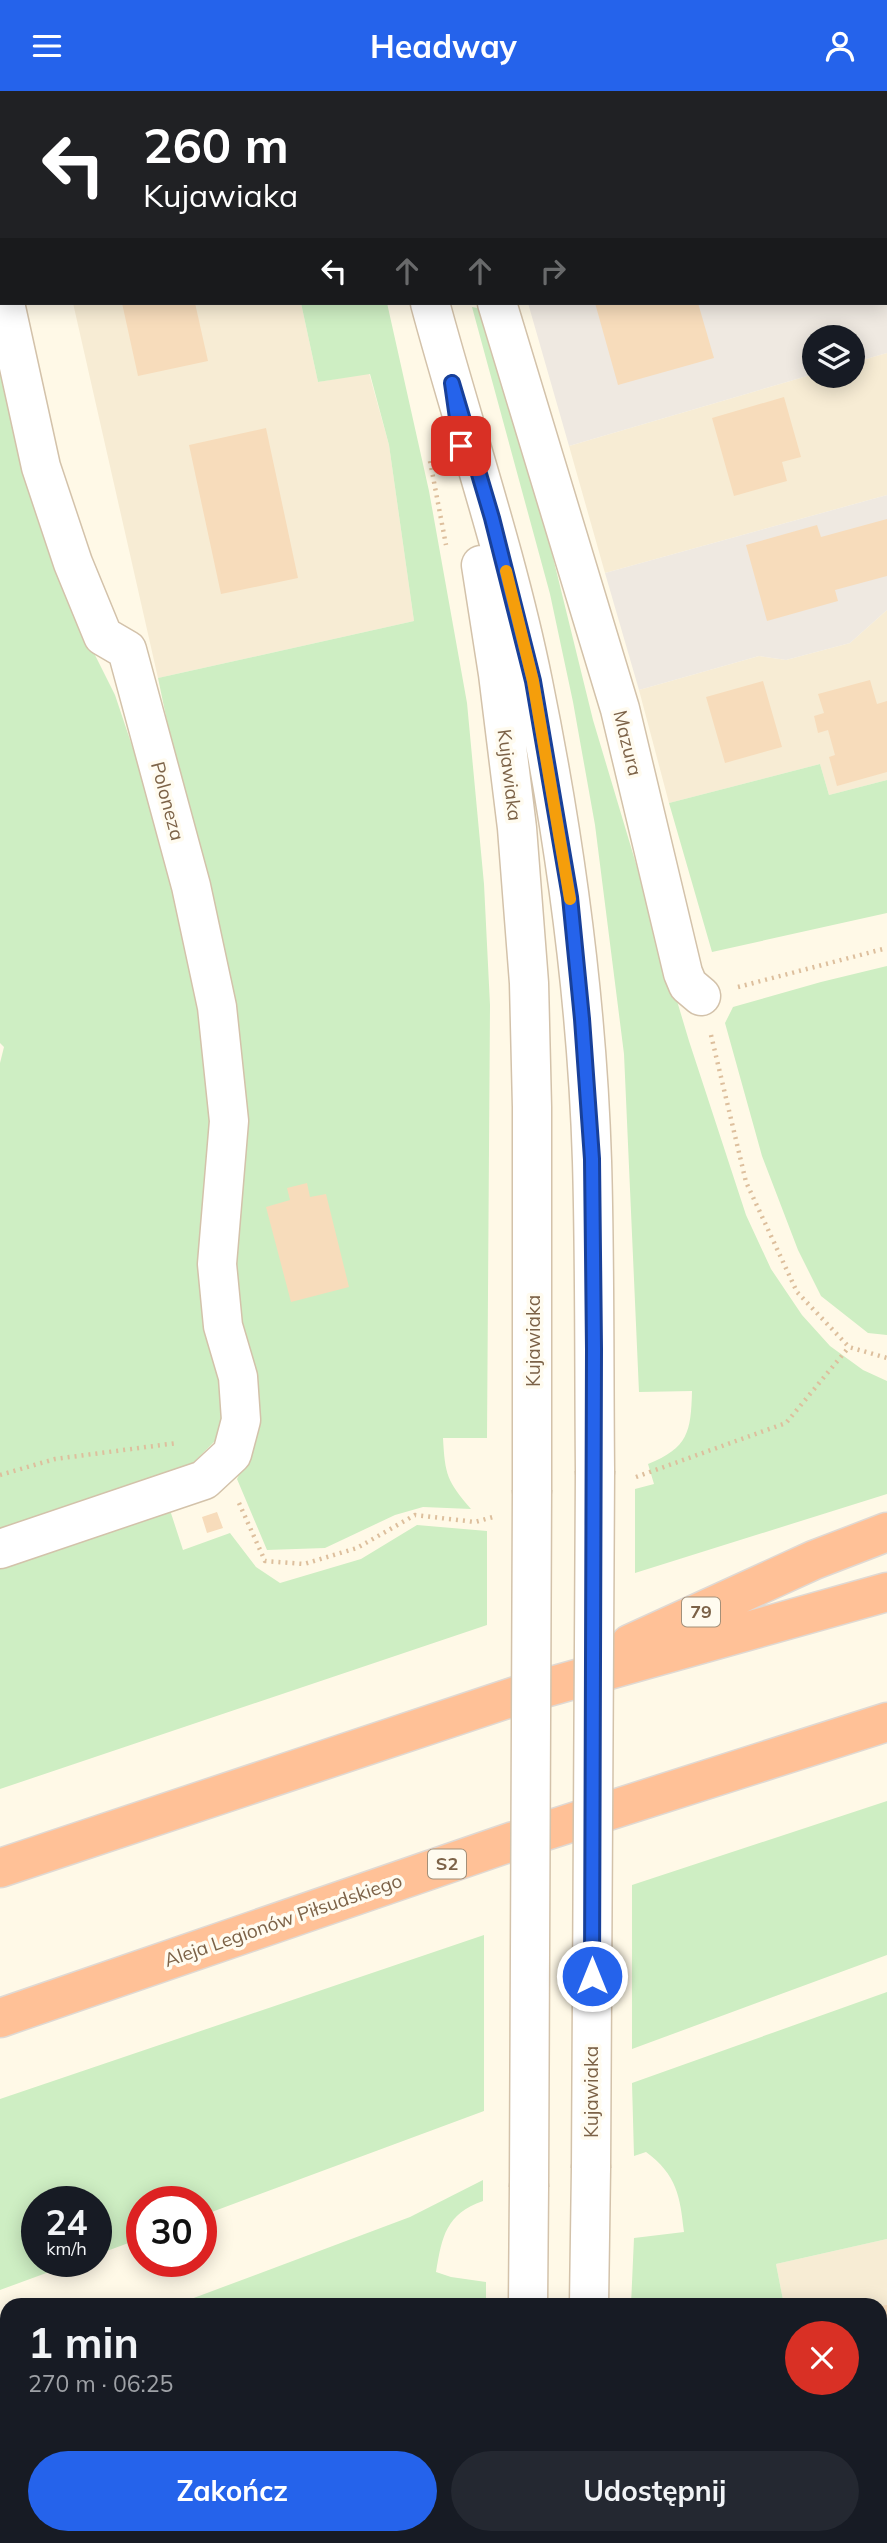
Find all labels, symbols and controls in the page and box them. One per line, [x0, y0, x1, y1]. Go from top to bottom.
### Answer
text: Headway [370, 26, 517, 66]
icon: menu [28, 27, 66, 65]
icon: person [821, 27, 859, 65]
text: 260 m [143, 114, 289, 175]
icon: left [28, 119, 119, 210]
text: Kujawiaka [143, 175, 298, 215]
icon: left [315, 252, 353, 290]
icon: ahead [388, 252, 426, 290]
icon: ahead [461, 252, 499, 290]
icon: right [534, 252, 572, 290]
map controls [802, 325, 865, 388]
button: layers [802, 325, 865, 388]
pin [431, 416, 491, 476]
icon: arrive [442, 427, 480, 465]
street label: Mazura [608, 708, 648, 778]
street label: Kujawiaka [492, 728, 528, 822]
street label: Poloneza [146, 759, 190, 843]
street label: Kujawiaka [521, 1295, 545, 1387]
road number: 79 [682, 1597, 720, 1627]
road number: S2 [428, 1849, 466, 1879]
street label: Aleja Legionów Piłsudskiego [161, 1868, 405, 1972]
position arrow [555, 1939, 629, 2013]
street label: Kujawiaka [579, 2046, 603, 2138]
speed limit sign: 30 [126, 2186, 217, 2277]
text: 24 [45, 2200, 88, 2244]
text: km/h [46, 2237, 87, 2260]
text: 1 min [28, 2316, 139, 2369]
button: close [785, 2321, 859, 2395]
text: 270 m · 06:25 [28, 2369, 173, 2398]
button: Zakończ [28, 2451, 437, 2531]
button: Udostępnij [451, 2451, 859, 2531]

